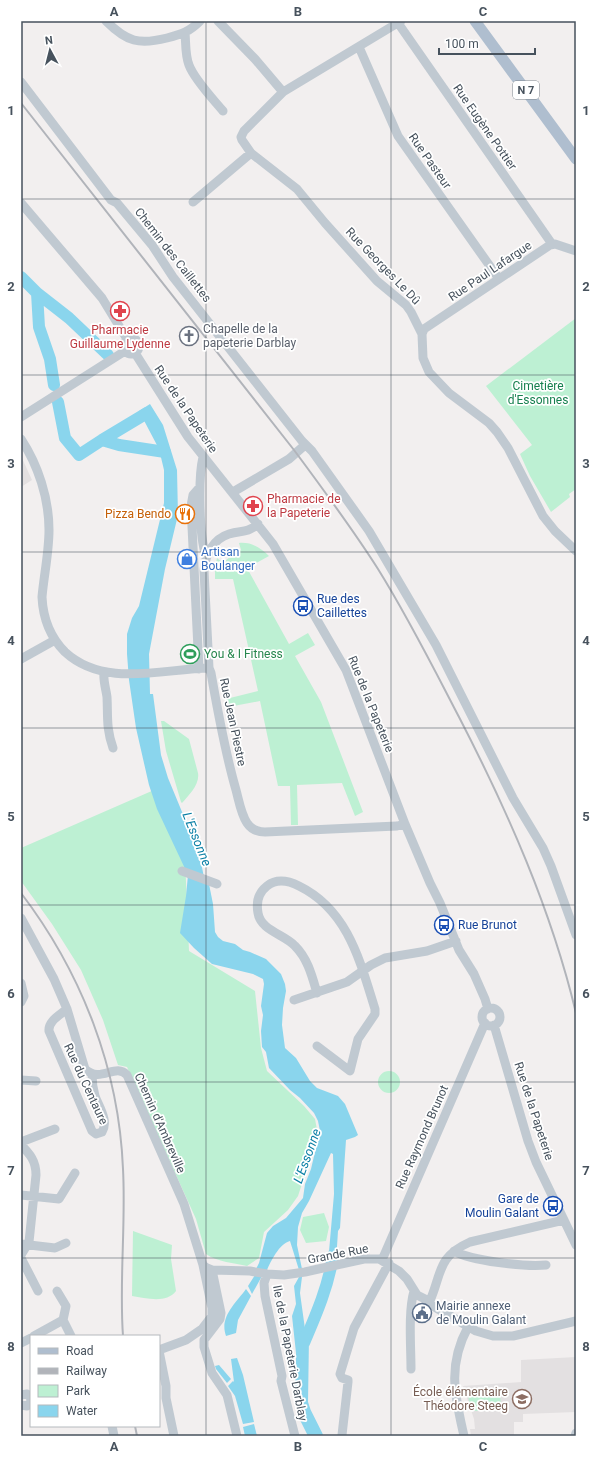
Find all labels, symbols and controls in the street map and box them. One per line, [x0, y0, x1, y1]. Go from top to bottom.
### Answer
text: A [110, 4, 119, 19]
text: B [294, 4, 302, 19]
text: C [479, 4, 488, 19]
north arrow [30, 30, 70, 70]
scale bar [439, 30, 535, 56]
text: N [44, 34, 54, 47]
text: 100 m [445, 37, 479, 51]
street label: Rue Eugène Pottier [450, 81, 520, 173]
road number: N 7 [513, 81, 539, 99]
text: 1 [7, 103, 15, 118]
text: 1 [582, 103, 590, 118]
street label: Rue Pasteur [406, 131, 454, 191]
street label: Chemin des Caillettes [132, 205, 214, 305]
street label: Rue Georges Le Dû [343, 225, 423, 307]
street label: Rue Paul Lafargue [446, 238, 534, 304]
text: 2 [7, 279, 15, 294]
text: 2 [582, 279, 590, 294]
pharmacy icon: Pharmacie Guillaume Lydenne [109, 300, 131, 322]
place label: Chapelle de la papeterie Darblay [203, 322, 297, 350]
place label: Pharmacie Guillaume Lydenne [70, 323, 170, 351]
church icon: Chapelle de la papeterie Darblay [178, 325, 200, 347]
street label: Rue de la Papeterie [151, 363, 221, 455]
park label: Cimetière d'Essonnes [508, 379, 568, 407]
text: 3 [7, 456, 15, 471]
text: 3 [582, 456, 590, 471]
place label: Pharmacie de la Papeterie [267, 492, 341, 520]
pharmacy icon: Pharmacie de la Papeterie [242, 495, 264, 517]
restaurant icon: Pizza Bendo [174, 503, 196, 525]
place label: Pizza Bendo [105, 507, 171, 521]
place label: Artisan Boulanger [201, 545, 255, 573]
shop icon: Artisan Boulanger [176, 548, 198, 570]
place label: Rue des Caillettes [317, 592, 367, 620]
bus stop icon: Rue des Caillettes [292, 595, 314, 617]
text: 4 [7, 633, 15, 648]
text: 4 [582, 633, 590, 648]
sports icon: You & I Fitness [179, 643, 201, 665]
place label: You & I Fitness [204, 647, 283, 661]
street label: Rue de la Papeterie [345, 654, 397, 754]
street label: Rue Jean Piestre [217, 677, 249, 767]
text: 5 [7, 809, 15, 824]
text: 5 [582, 809, 590, 824]
water label: L'Essonne [179, 810, 215, 869]
bus stop icon: Rue Brunot [433, 914, 455, 936]
place label: Rue Brunot [458, 918, 517, 932]
text: 6 [7, 986, 15, 1001]
text: 6 [582, 986, 590, 1001]
street label: Rue du Centaure [61, 1041, 111, 1127]
street label: Rue de la Papeterie [511, 1060, 557, 1162]
street label: Chemin d'Ambreville [132, 1071, 188, 1175]
street label: Rue Raymond Brunot [393, 1083, 451, 1191]
water label: L'Essonne [290, 1126, 324, 1185]
text: 7 [7, 1163, 15, 1178]
text: 7 [582, 1163, 590, 1178]
place label: Gare de Moulin Galant [465, 1192, 539, 1220]
bus stop icon: Gare de Moulin Galant [542, 1195, 564, 1217]
street label: Grande Rue [306, 1241, 370, 1267]
street label: Ile de la Papeterie Darblay [270, 1284, 310, 1422]
place label: Mairie annexe de Moulin Galant [436, 1299, 526, 1327]
public building icon: Mairie annexe de Moulin Galant [411, 1302, 433, 1324]
legend [30, 1335, 160, 1427]
text: 8 [7, 1339, 15, 1354]
text: 8 [582, 1339, 590, 1354]
text: Road [66, 1344, 94, 1358]
text: Railway [66, 1364, 107, 1378]
text: Park [66, 1384, 91, 1398]
place label: École élémentaire Théodore Steeg [413, 1384, 508, 1413]
school or university icon: École élémentaire Théodore Steeg [511, 1388, 533, 1410]
text: Water [66, 1404, 97, 1418]
text: A [110, 1439, 119, 1454]
text: B [294, 1439, 302, 1454]
text: C [479, 1439, 488, 1454]

